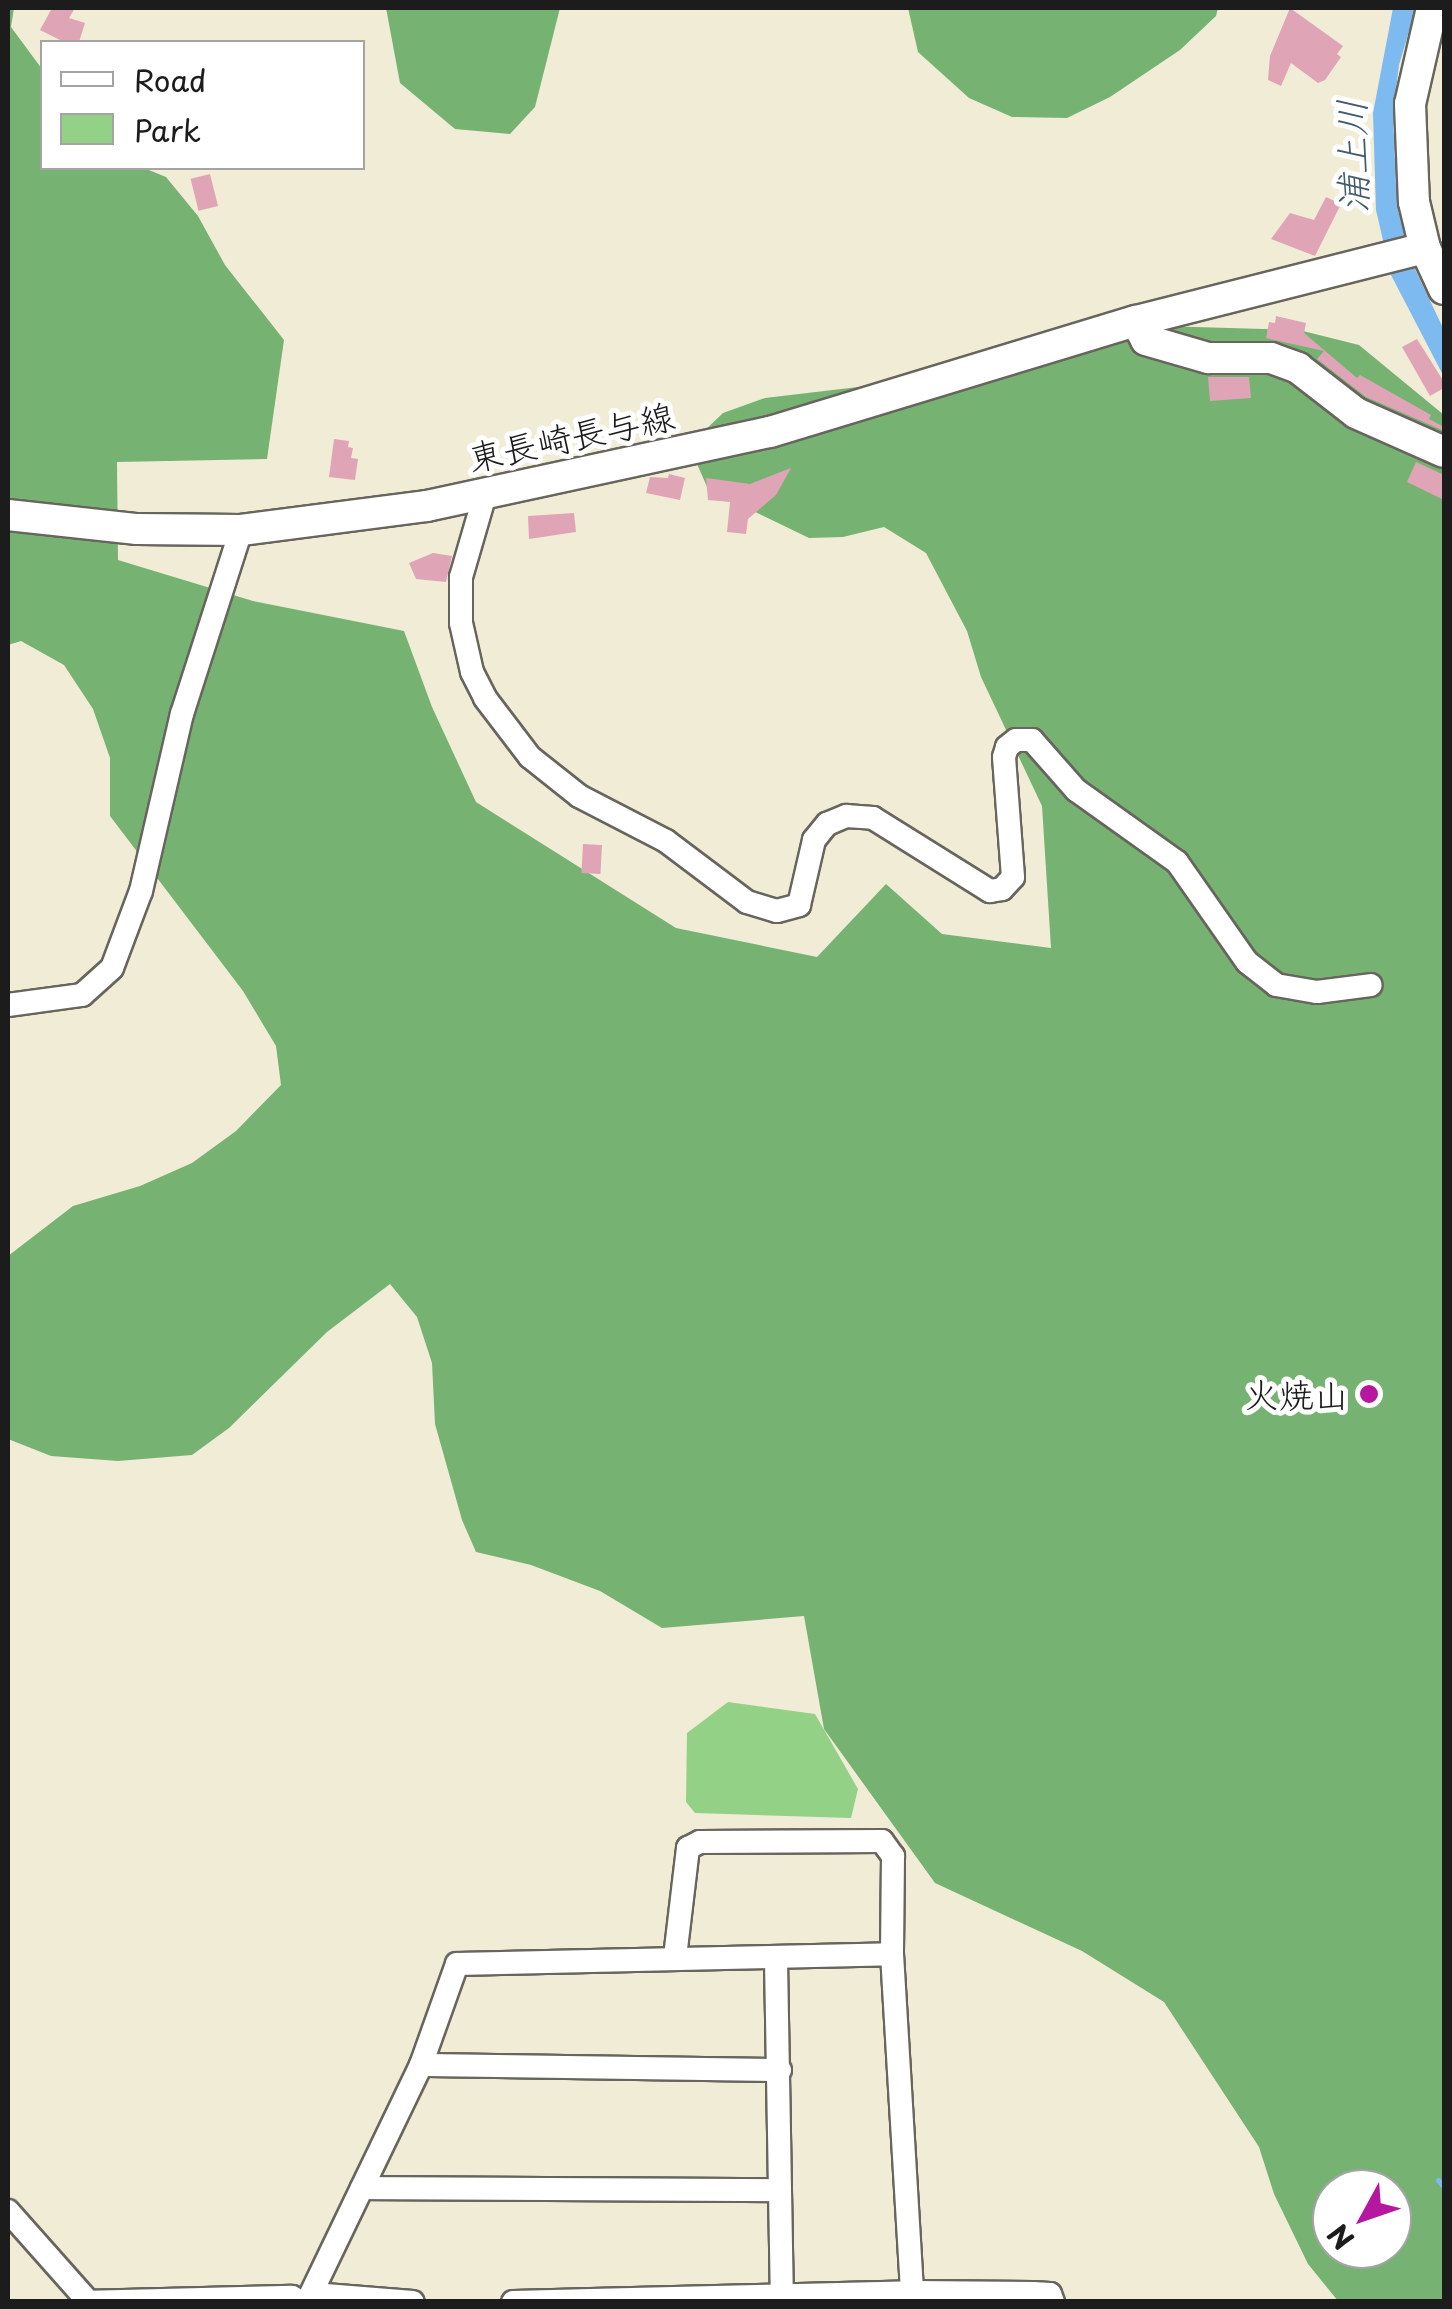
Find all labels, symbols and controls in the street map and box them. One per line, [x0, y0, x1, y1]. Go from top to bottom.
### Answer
legend [40, 40, 365, 170]
text: Road [134, 57, 207, 102]
water label: 浦上川 [1327, 99, 1375, 213]
text: Park [134, 107, 201, 152]
street label: 東長崎長与線 [464, 394, 678, 478]
place label: 火焼山 [1244, 1373, 1349, 1415]
marker: 火焼山 [1358, 1383, 1380, 1405]
north arrow [1312, 2169, 1412, 2269]
text: N [1317, 2215, 1364, 2260]

